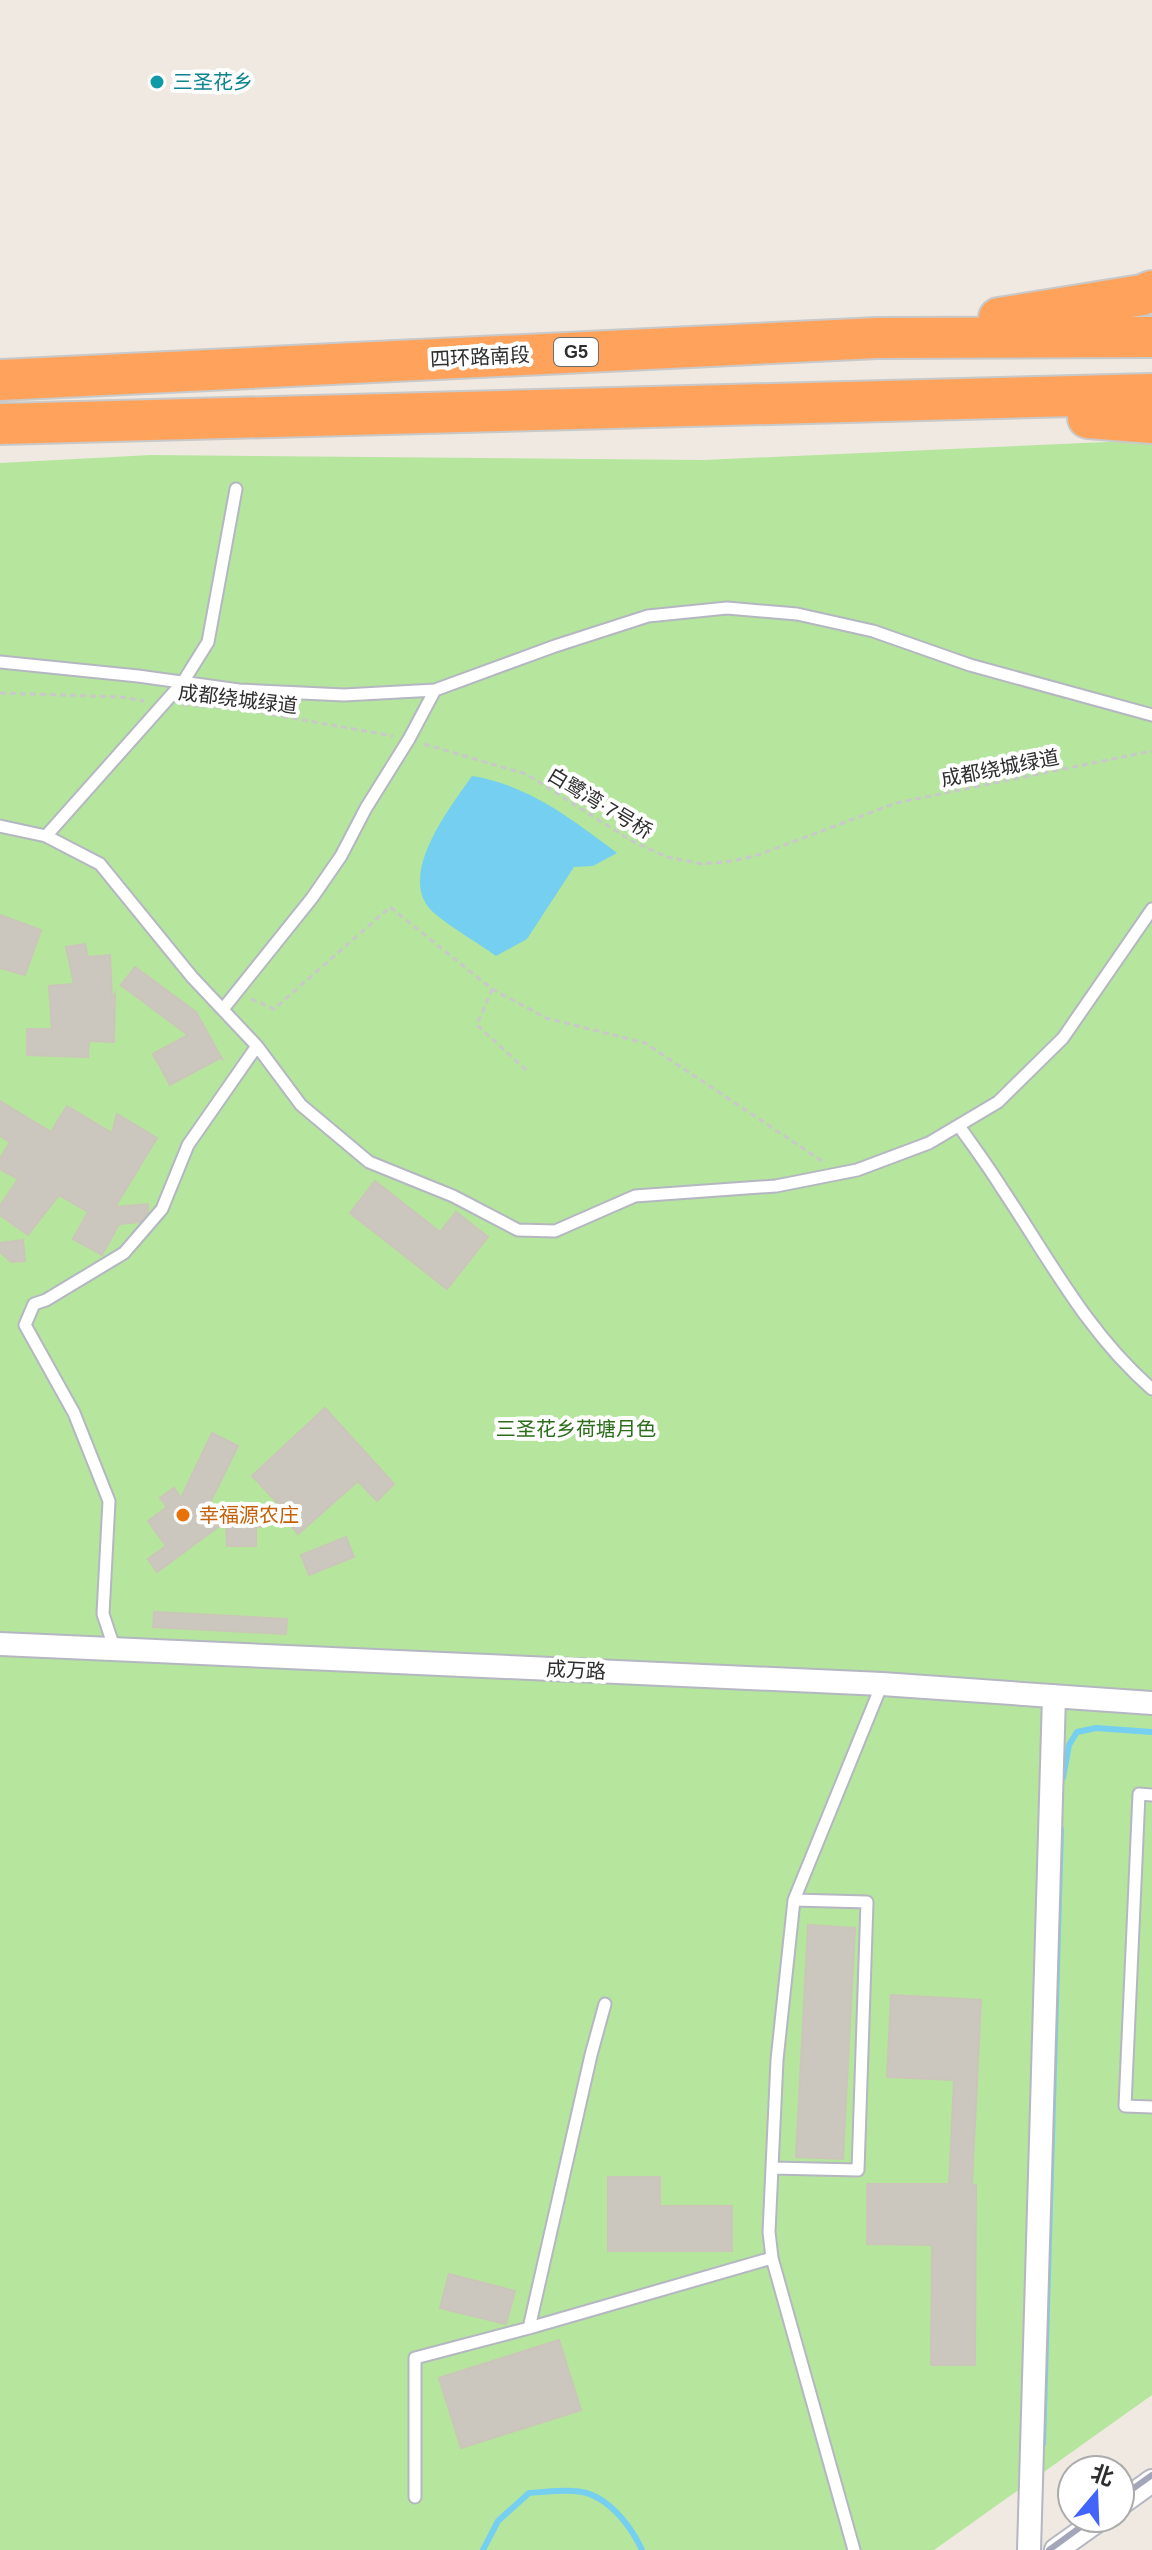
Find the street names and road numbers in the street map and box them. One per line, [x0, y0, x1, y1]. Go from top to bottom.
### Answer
road number: G5 [554, 338, 598, 366]
street label: 四环路南段 [429, 343, 531, 371]
street label: 成都绕城绿道 [177, 681, 299, 717]
street label: 成都绕城绿道 [939, 746, 1061, 790]
street label: 白鹭湾·7号桥 [544, 763, 656, 843]
street label: 成万路 [545, 1657, 607, 1683]

